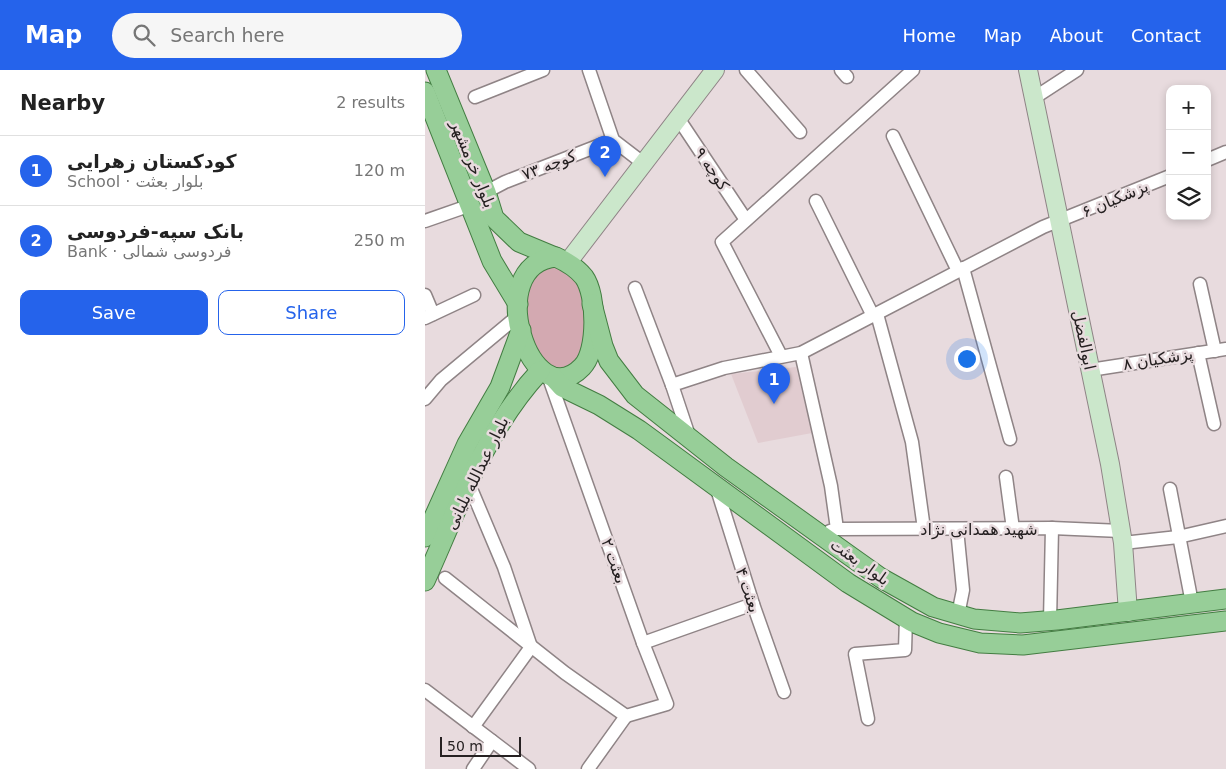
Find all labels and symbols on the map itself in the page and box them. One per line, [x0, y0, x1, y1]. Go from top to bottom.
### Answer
street label: بلوار خرمشهر [445, 116, 499, 211]
pin: 2 [589, 136, 621, 177]
street label: کوچه ۹ [690, 144, 734, 195]
street label: کوچه ۷۳ [519, 146, 580, 185]
street label: پزشکیان ۶ [1079, 176, 1152, 222]
street label: ابوالفضل [1067, 308, 1100, 372]
street label: پزشکیان ۸ [1122, 344, 1195, 375]
your location [954, 346, 980, 372]
pin: 1 [758, 363, 790, 404]
street label: بلوار عبدالله بلیانی [441, 413, 514, 533]
street label: شهید همدانی نژاد [920, 520, 1038, 540]
street label: بلوار بعثت [826, 535, 893, 590]
street label: بعثت ۲ [597, 536, 631, 586]
street label: بعثت ۴ [732, 565, 764, 615]
scale bar [440, 734, 521, 757]

